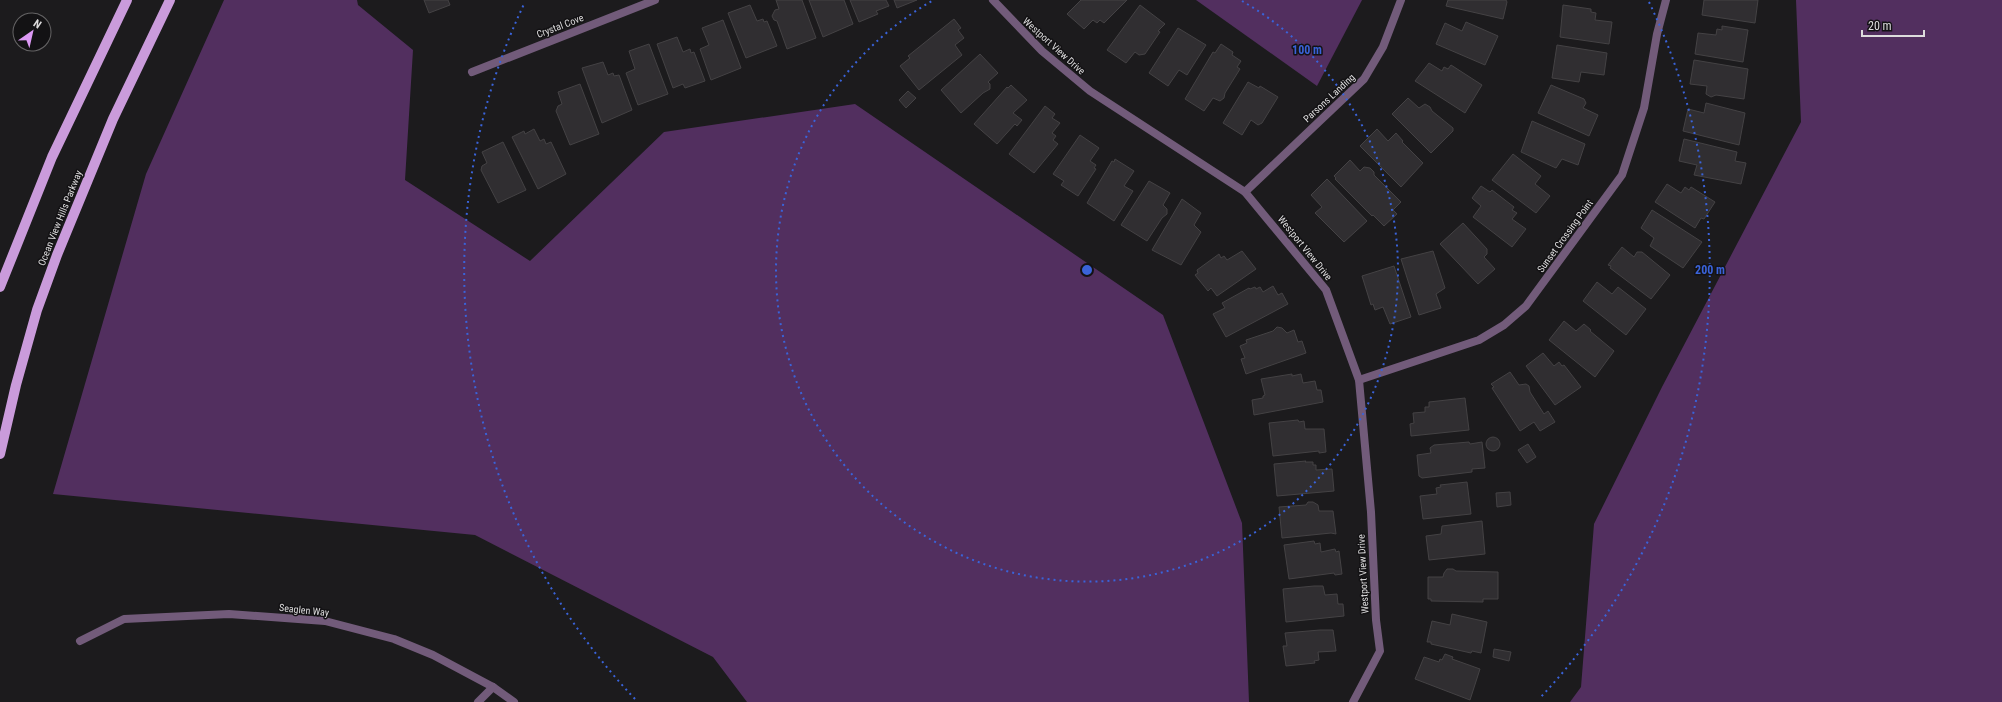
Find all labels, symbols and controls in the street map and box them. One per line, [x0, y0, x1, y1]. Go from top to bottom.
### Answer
north arrow [12, 12, 52, 52]
street label: Crystal Cove [535, 12, 585, 40]
scale bar [1862, 12, 1924, 38]
street label: Westport View Drive [1021, 15, 1087, 77]
text: N [31, 17, 44, 32]
text: 20 m [1868, 19, 1892, 33]
text: 100 m [1292, 43, 1322, 57]
street label: Parsons Landing [1301, 71, 1357, 125]
street label: Ocean View Hills Parkway [36, 169, 84, 267]
street label: Sunset Crossing Point [1535, 198, 1595, 274]
street label: Westport View Drive [1276, 214, 1334, 283]
centre of rings [1080, 263, 1094, 277]
text: 200 m [1695, 263, 1725, 277]
street label: Westport View Drive [1355, 534, 1371, 614]
street label: Seaglen Way [279, 602, 329, 618]

